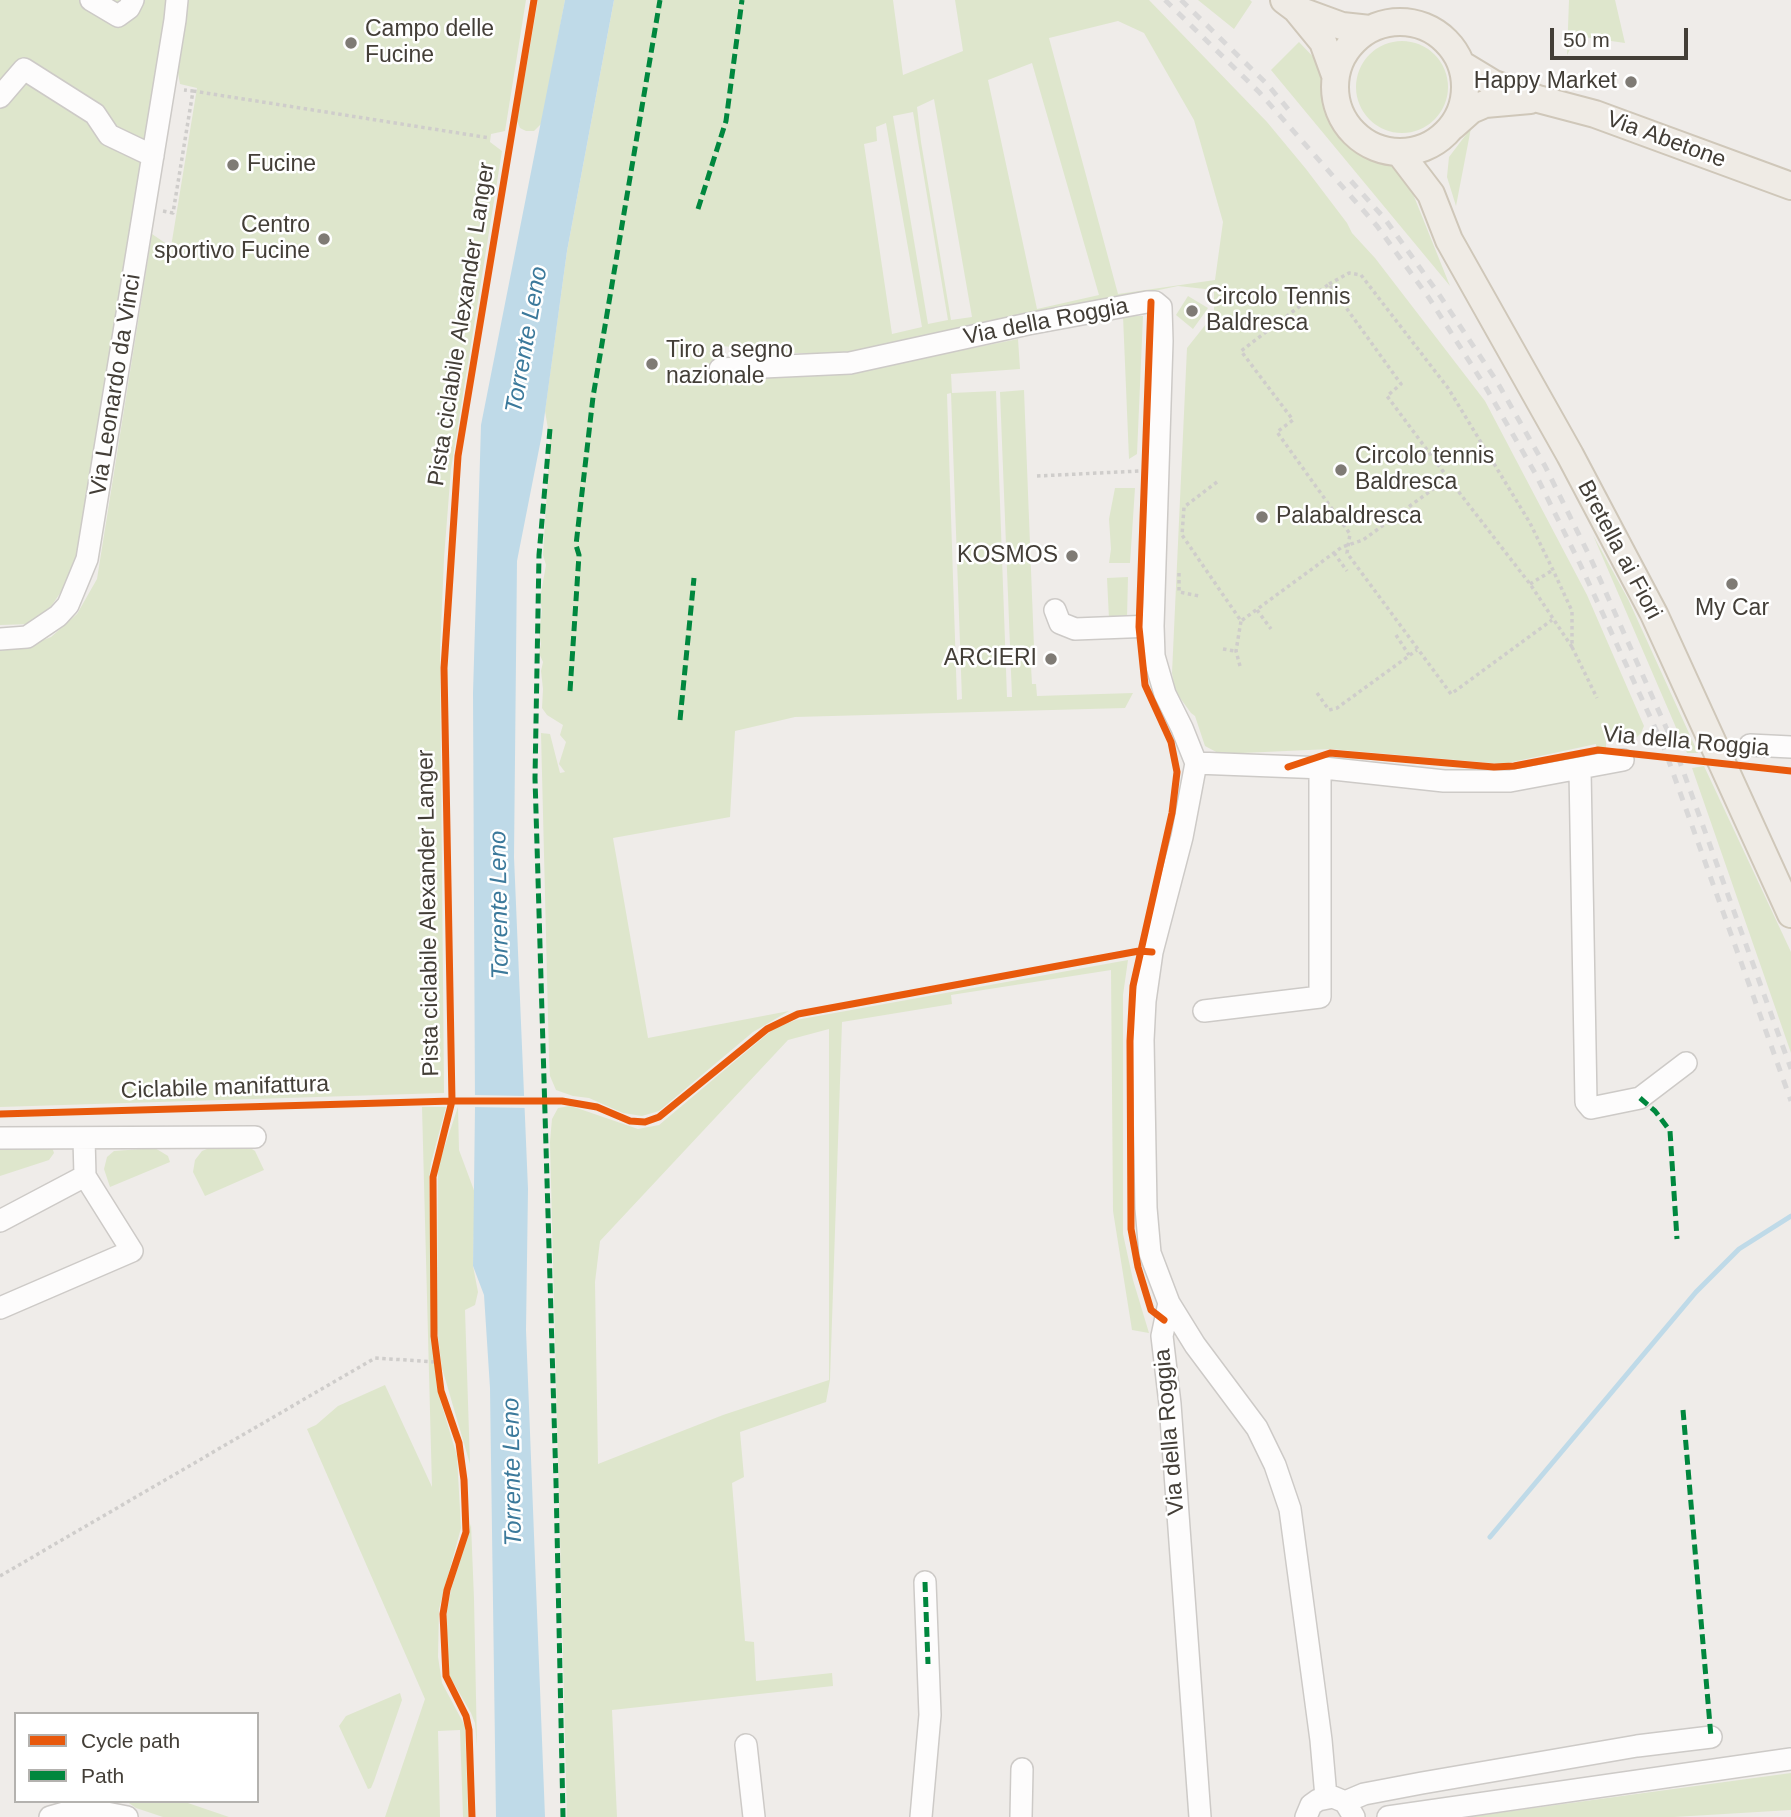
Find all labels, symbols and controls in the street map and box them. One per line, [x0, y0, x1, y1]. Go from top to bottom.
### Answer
scale bar [1553, 14, 1691, 58]
place label: Campo delle Fucine [365, 16, 494, 70]
text: 50 m [1563, 28, 1610, 51]
marker: Campo delle Fucine [343, 35, 359, 51]
place label: Happy Market [1474, 68, 1617, 96]
marker: Happy Market [1623, 74, 1639, 90]
street label: Via Abetone [1603, 106, 1729, 174]
place label: Fucine [247, 151, 316, 179]
marker: Fucine [225, 157, 241, 173]
street label: Pista ciclabile Alexander Langer [423, 160, 501, 488]
place label: Centro sportivo Fucine [154, 212, 310, 266]
marker: Centro sportivo Fucine [316, 231, 332, 247]
water label: Torrente Leno [500, 264, 554, 416]
street label: Via Leonardo da Vinci [85, 272, 147, 498]
place label: Circolo Tennis Baldresca [1206, 284, 1350, 338]
street label: Via della Roggia [961, 293, 1131, 351]
marker: Circolo Tennis Baldresca [1184, 303, 1200, 319]
place label: Tiro a segno nazionale [666, 337, 793, 391]
marker: Tiro a segno nazionale [644, 356, 660, 372]
place label: Circolo tennis Baldresca [1355, 443, 1494, 497]
marker: Circolo tennis Baldresca [1333, 462, 1349, 478]
street label: Bretella ai Fiori [1571, 476, 1667, 624]
place label: Palabaldresca [1276, 503, 1422, 531]
marker: Palabaldresca [1254, 509, 1270, 525]
place label: KOSMOS [957, 542, 1058, 570]
marker: KOSMOS [1064, 548, 1080, 564]
marker: My Car [1724, 576, 1740, 592]
place label: My Car [1695, 595, 1769, 623]
place label: ARCIERI [944, 645, 1037, 673]
marker: ARCIERI [1043, 651, 1059, 667]
street label: Via della Roggia [1602, 721, 1770, 763]
street label: Pista ciclabile Alexander Langer [412, 749, 446, 1077]
water label: Torrente Leno [484, 830, 516, 980]
street label: Ciclabile manifattura [120, 1071, 330, 1105]
street label: Via della Roggia [1149, 1348, 1191, 1516]
water label: Torrente Leno [497, 1397, 529, 1547]
legend [14, 1712, 259, 1803]
text: Cycle path [81, 1729, 180, 1752]
text: Path [81, 1764, 124, 1787]

